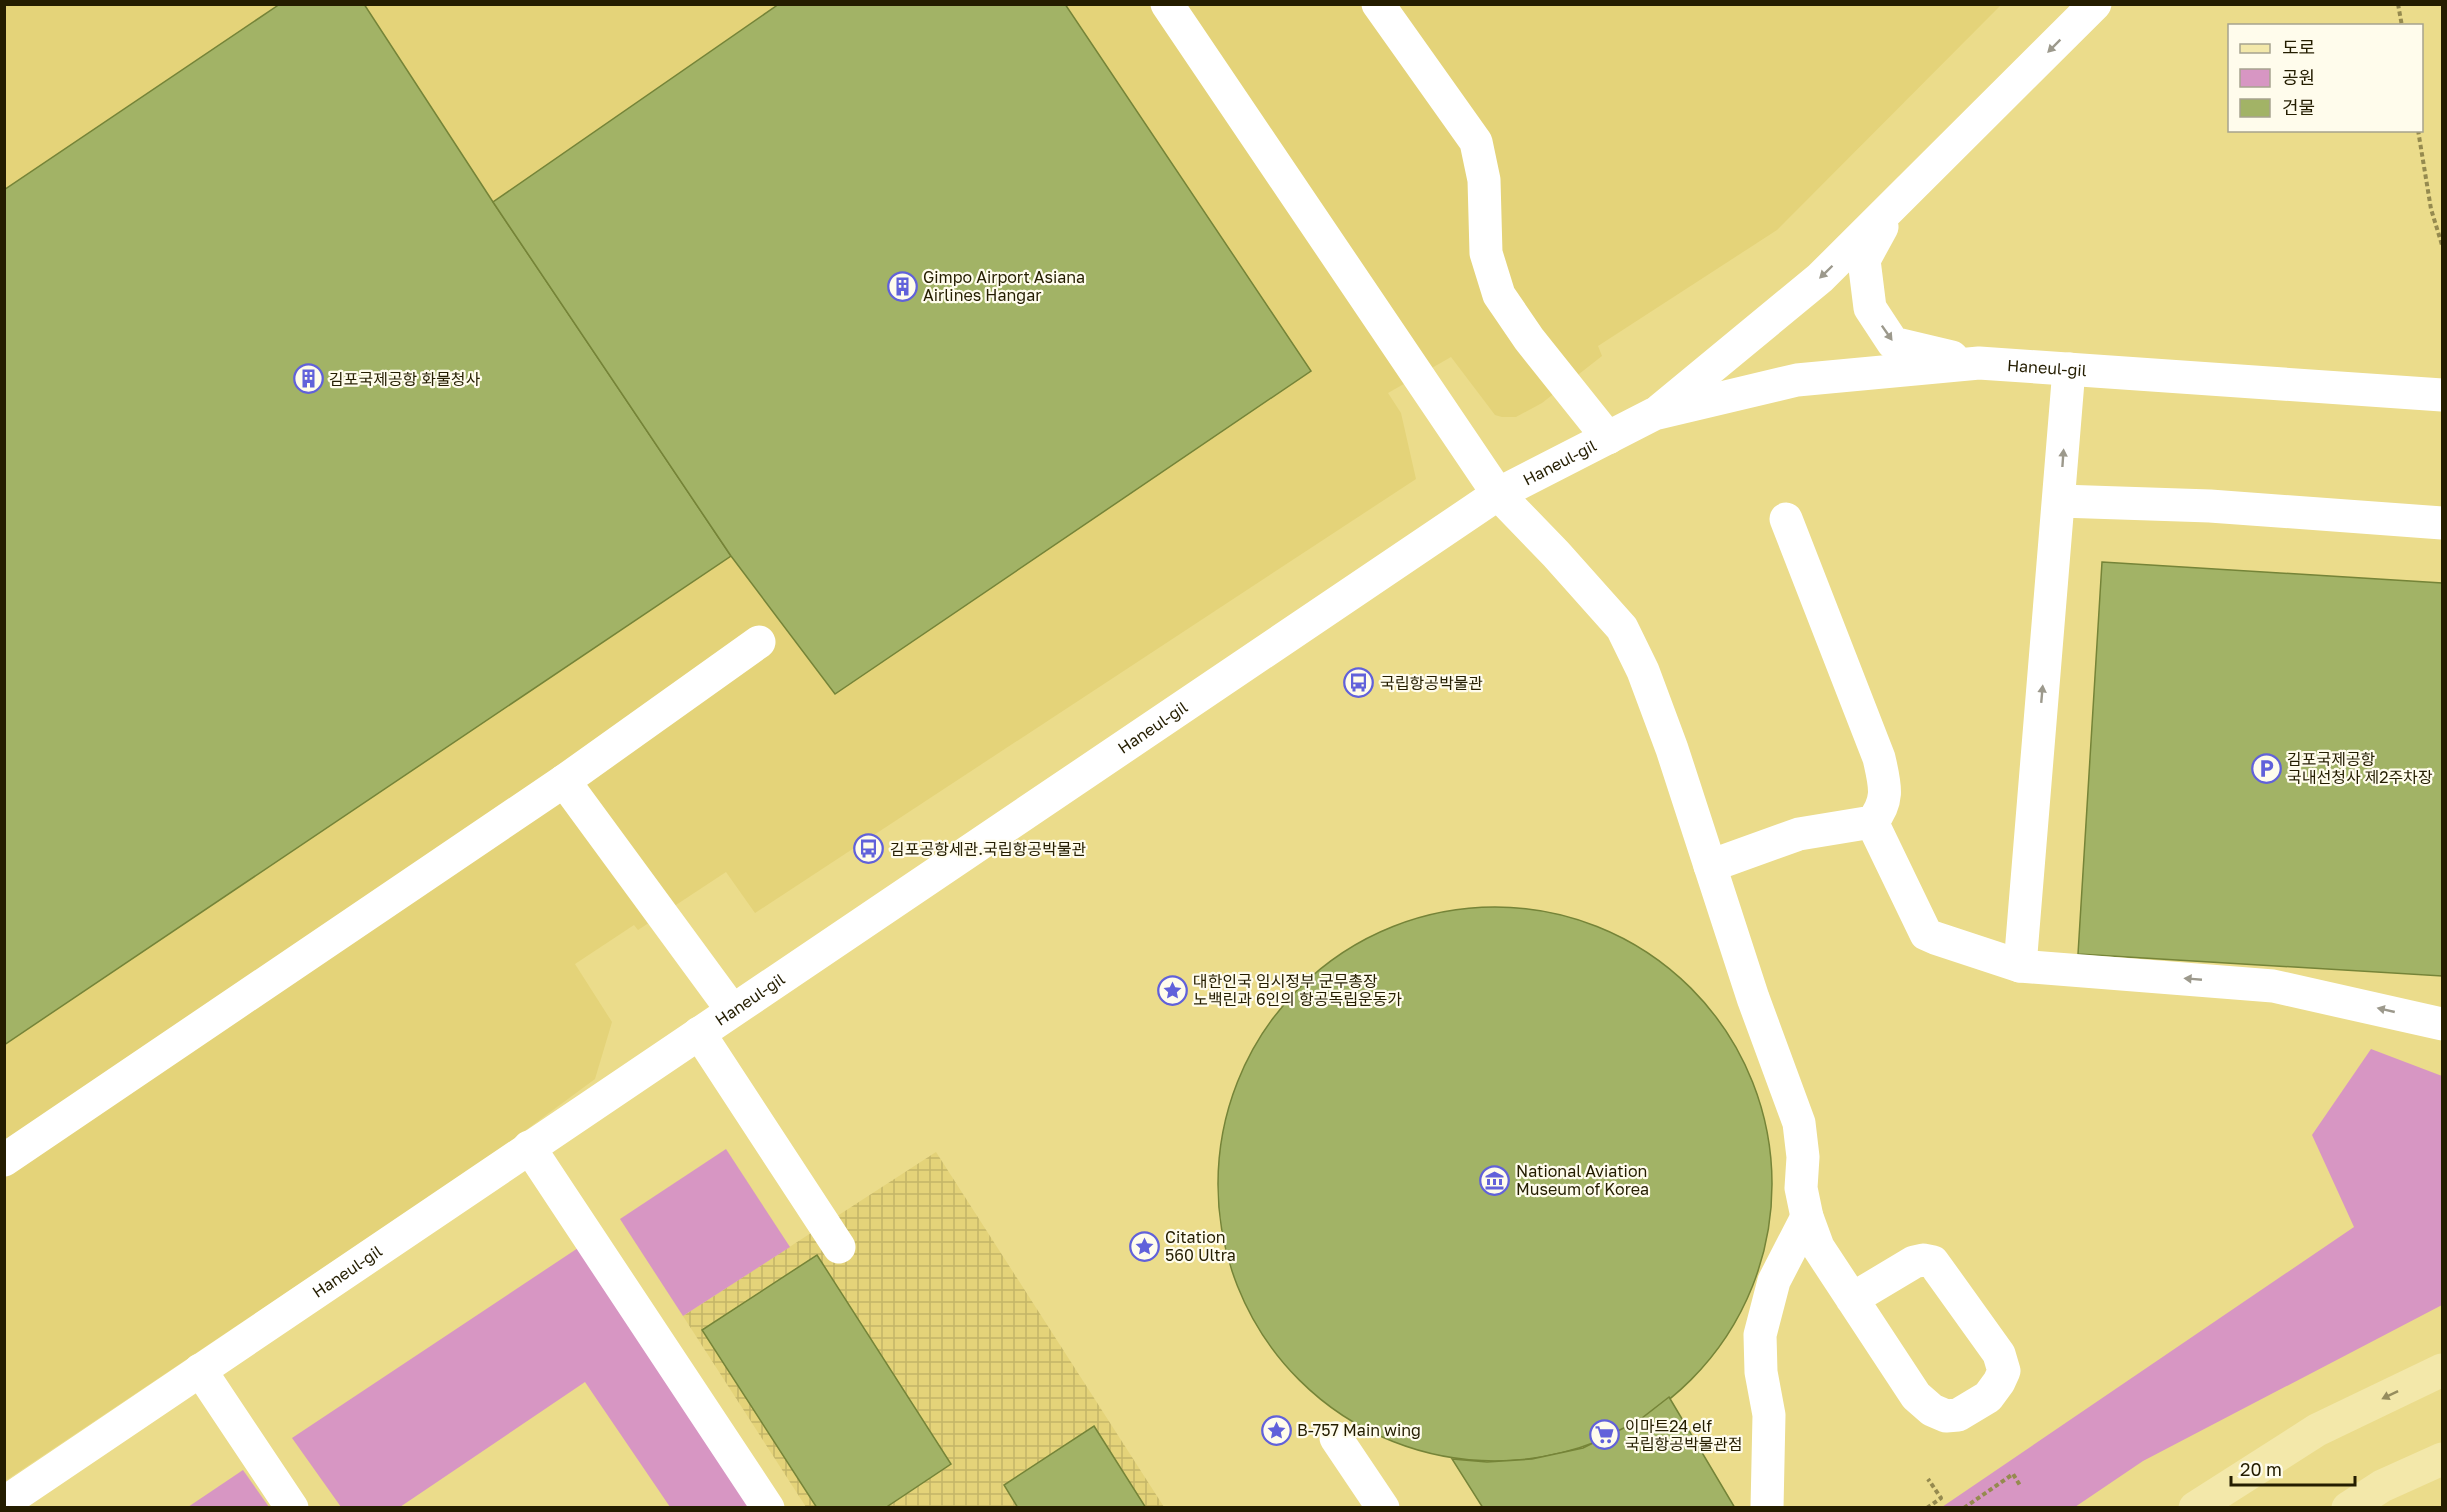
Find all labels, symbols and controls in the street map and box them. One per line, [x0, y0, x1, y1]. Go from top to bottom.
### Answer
legend [2228, 24, 2423, 132]
text: 도로 [2282, 36, 2315, 58]
one-way arrow [2047, 38, 2061, 52]
text: 공원 [2282, 66, 2315, 88]
text: 건물 [2282, 96, 2315, 118]
one-way arrow [1819, 265, 1834, 278]
place label: Gimpo Airport Asiana Airlines Hangar [923, 267, 1085, 305]
building icon: Gimpo Airport Asiana Airlines Hangar [886, 270, 918, 302]
one-way arrow [1881, 325, 1893, 341]
street label: Haneul-gil [2006, 355, 2087, 380]
building icon: 김포국제공항 화물청사 [292, 363, 324, 395]
place label: 김포국제공항 화물청사 [329, 369, 480, 389]
street label: Haneul-gil [1519, 435, 1600, 490]
one-way arrow [2058, 448, 2067, 467]
bus stop icon: 국립항공박물관 [1343, 667, 1375, 699]
place label: 국립항공박물관 [1380, 673, 1483, 693]
one-way arrow [2037, 684, 2047, 703]
street label: Haneul-gil [1114, 697, 1191, 758]
place label: 김포국제공항 국내선청사 제2주차장 [2287, 749, 2433, 787]
parking icon: 김포국제공항 국내선청사 제2주차장 [2250, 752, 2282, 784]
bus stop icon: 김포공항세관.국립항공박물관 [853, 833, 885, 865]
place label: 김포공항세관.국립항공박물관 [890, 839, 1086, 859]
street label: Haneul-gil [711, 969, 789, 1030]
place label: 대한인국 임시정부 군무총장 노백린과 6인의 항공독립운동가 [1193, 971, 1402, 1009]
place icon: 대한인국 임시정부 군무총장 노백린과 6인의 항공독립운동가 [1156, 974, 1188, 1006]
one-way arrow [2184, 974, 2203, 984]
one-way arrow [2376, 1005, 2395, 1015]
place label: National Aviation Museum of Korea [1516, 1161, 1649, 1199]
museum icon: National Aviation Museum of Korea [1479, 1164, 1511, 1196]
place label: Citation 560 Ultra [1165, 1227, 1236, 1265]
place icon: Citation 560 Ultra [1128, 1230, 1160, 1262]
street label: Haneul-gil [308, 1241, 386, 1302]
one-way arrow [2381, 1390, 2398, 1400]
place icon: B-757 Main wing [1260, 1414, 1292, 1446]
place label: 이마트24 elf 국립항공박물관점 [1625, 1416, 1743, 1454]
supermarket icon: 이마트24 elf 국립항공박물관점 [1588, 1419, 1620, 1451]
place label: B-757 Main wing [1297, 1420, 1421, 1440]
scale bar [2231, 1449, 2356, 1487]
text: 20 m [2240, 1458, 2282, 1480]

